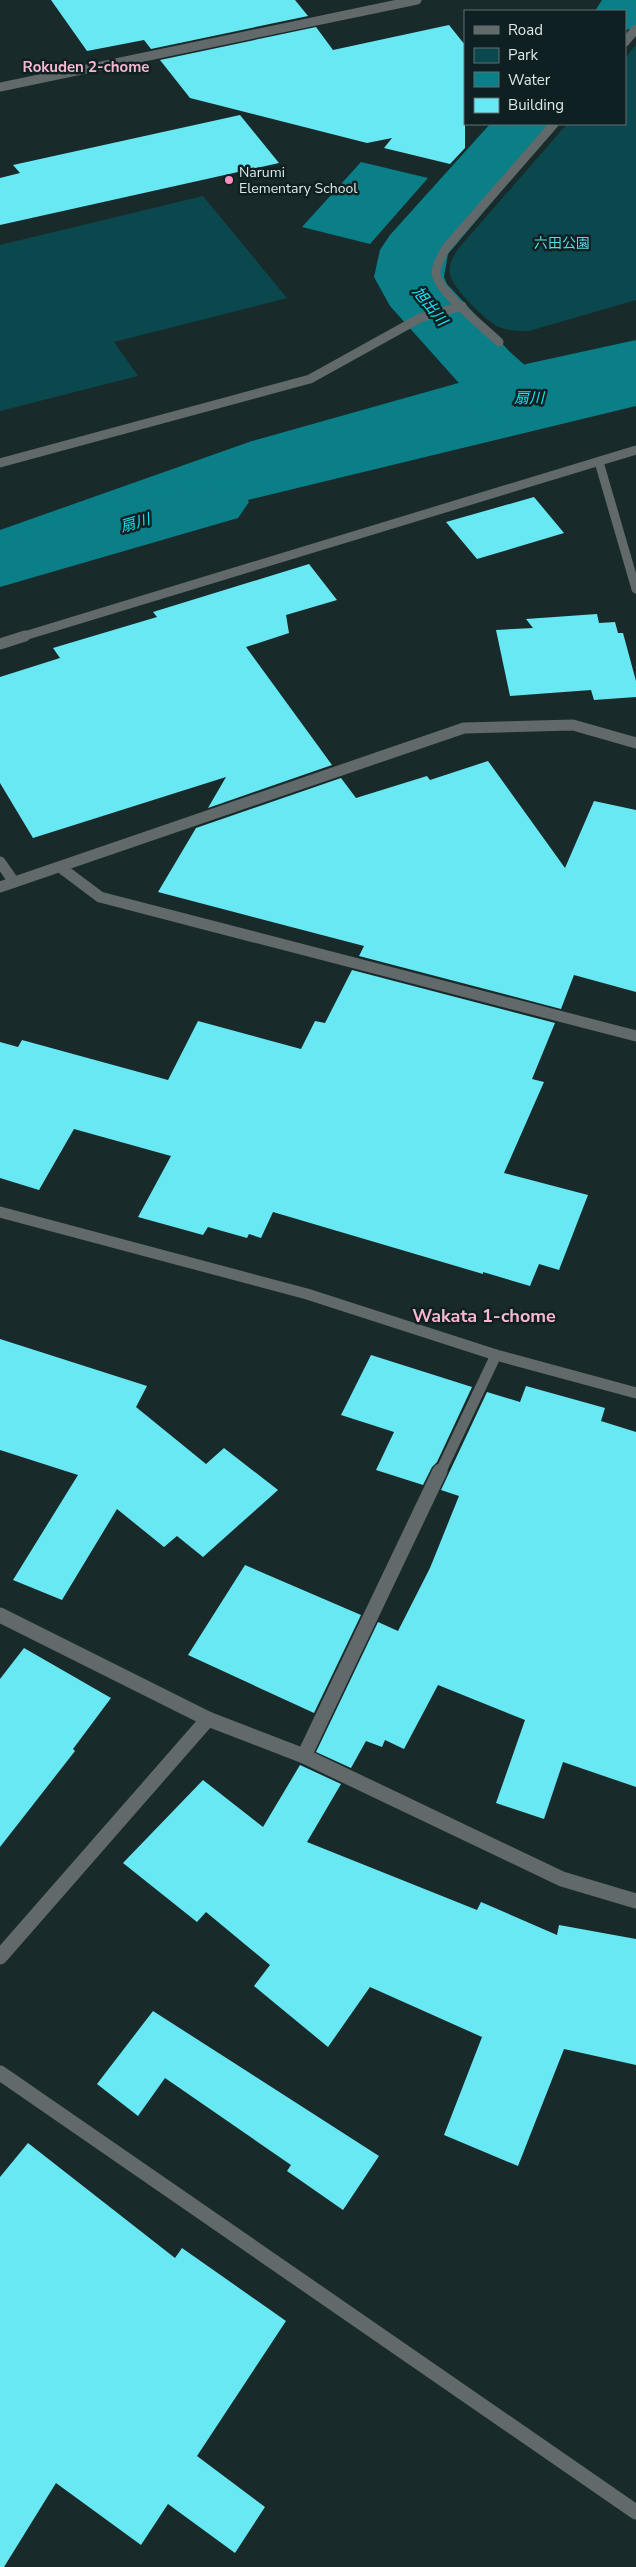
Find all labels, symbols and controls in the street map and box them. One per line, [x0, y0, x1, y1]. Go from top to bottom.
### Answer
legend [464, 10, 626, 125]
text: Road [508, 20, 543, 40]
text: Park [508, 45, 538, 65]
district label: Rokuden 2-chome [23, 57, 149, 77]
text: Water [508, 70, 551, 90]
text: Building [508, 95, 564, 115]
place label: Narumi Elementary School [239, 163, 358, 198]
marker: Narumi Elementary School [223, 174, 235, 186]
park label: 六田公園 [534, 234, 590, 253]
water label: 旭出川 [408, 282, 453, 331]
water label: 扇川 [514, 388, 546, 408]
water label: 扇川 [118, 509, 154, 537]
district label: Wakata 1-chome [412, 1304, 556, 1328]

